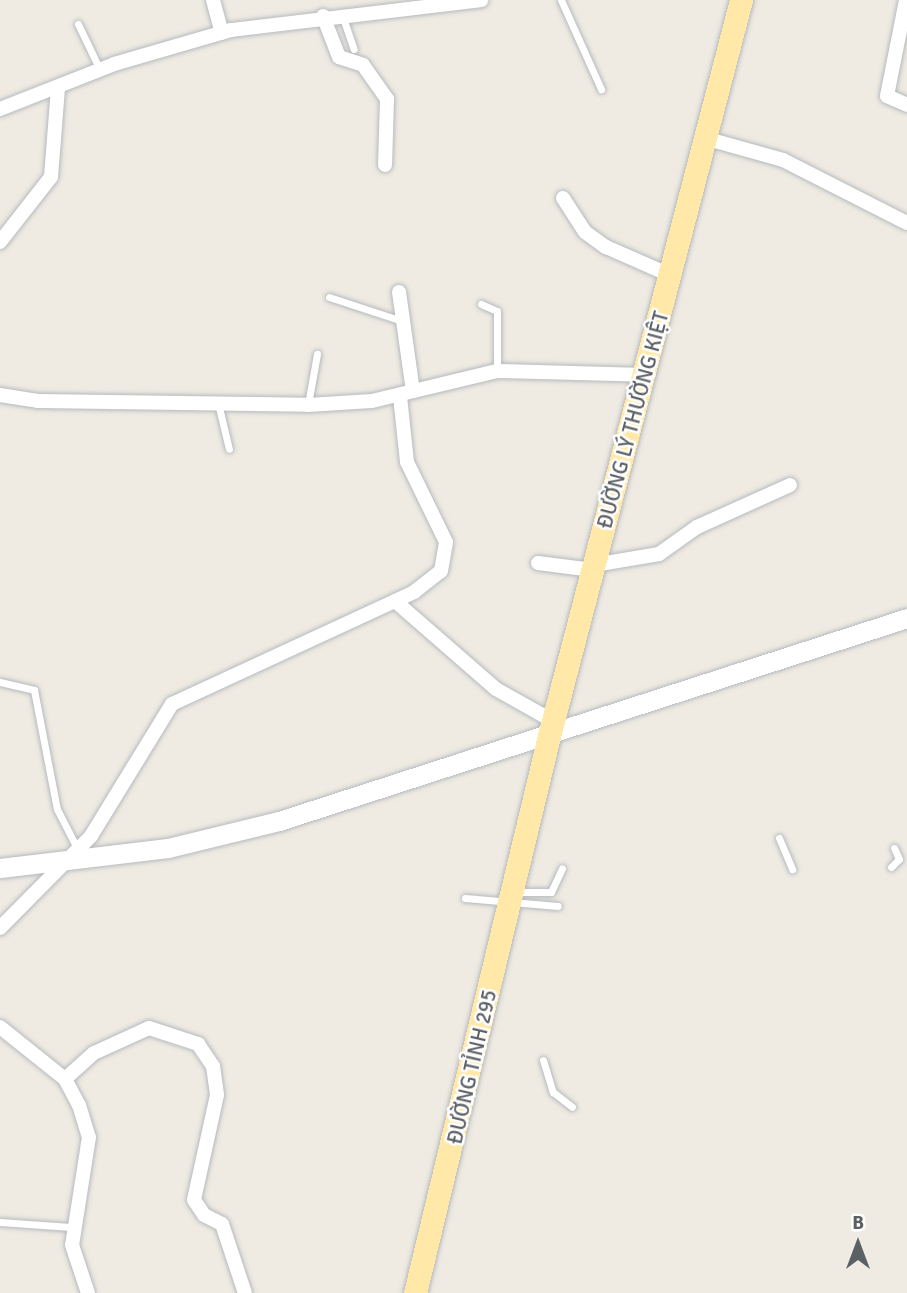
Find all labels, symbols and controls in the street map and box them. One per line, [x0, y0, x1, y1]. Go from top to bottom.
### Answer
street label: ĐƯỜNG LÝ THƯỜNG KIỆT [592, 309, 674, 531]
street label: ĐƯỜNG TỈNH 295 [442, 987, 502, 1147]
north arrow [823, 1209, 893, 1279]
text: B [852, 1211, 864, 1235]

